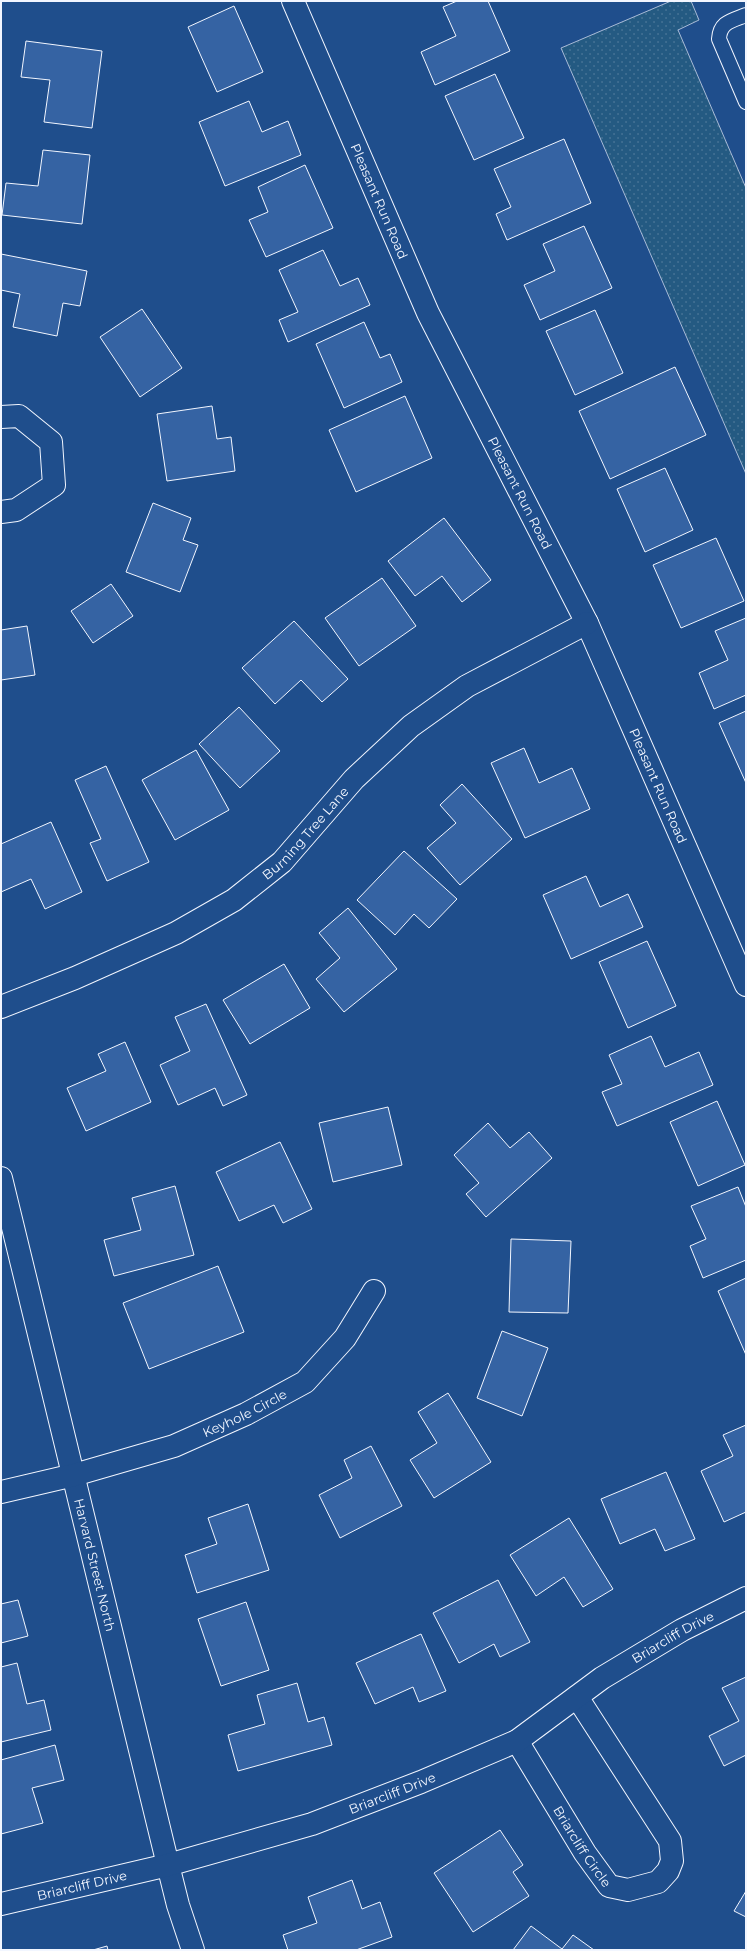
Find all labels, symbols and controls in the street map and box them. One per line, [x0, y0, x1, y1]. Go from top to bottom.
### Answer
street label: Pleasant Run Road [348, 141, 412, 261]
street label: Pleasant Run Road [485, 434, 556, 552]
street label: Pleasant Run Road [626, 726, 691, 846]
street label: Burning Tree Lane [259, 783, 352, 883]
street label: Keyhole Circle [200, 1385, 290, 1440]
street label: Harvard Street North [71, 1497, 119, 1633]
street label: Briarcliff Drive [629, 1607, 716, 1666]
street label: Briarcliff Drive [346, 1769, 438, 1817]
street label: Briarcliff Circle [550, 1803, 615, 1890]
street label: Briarcliff Drive [35, 1867, 128, 1903]

